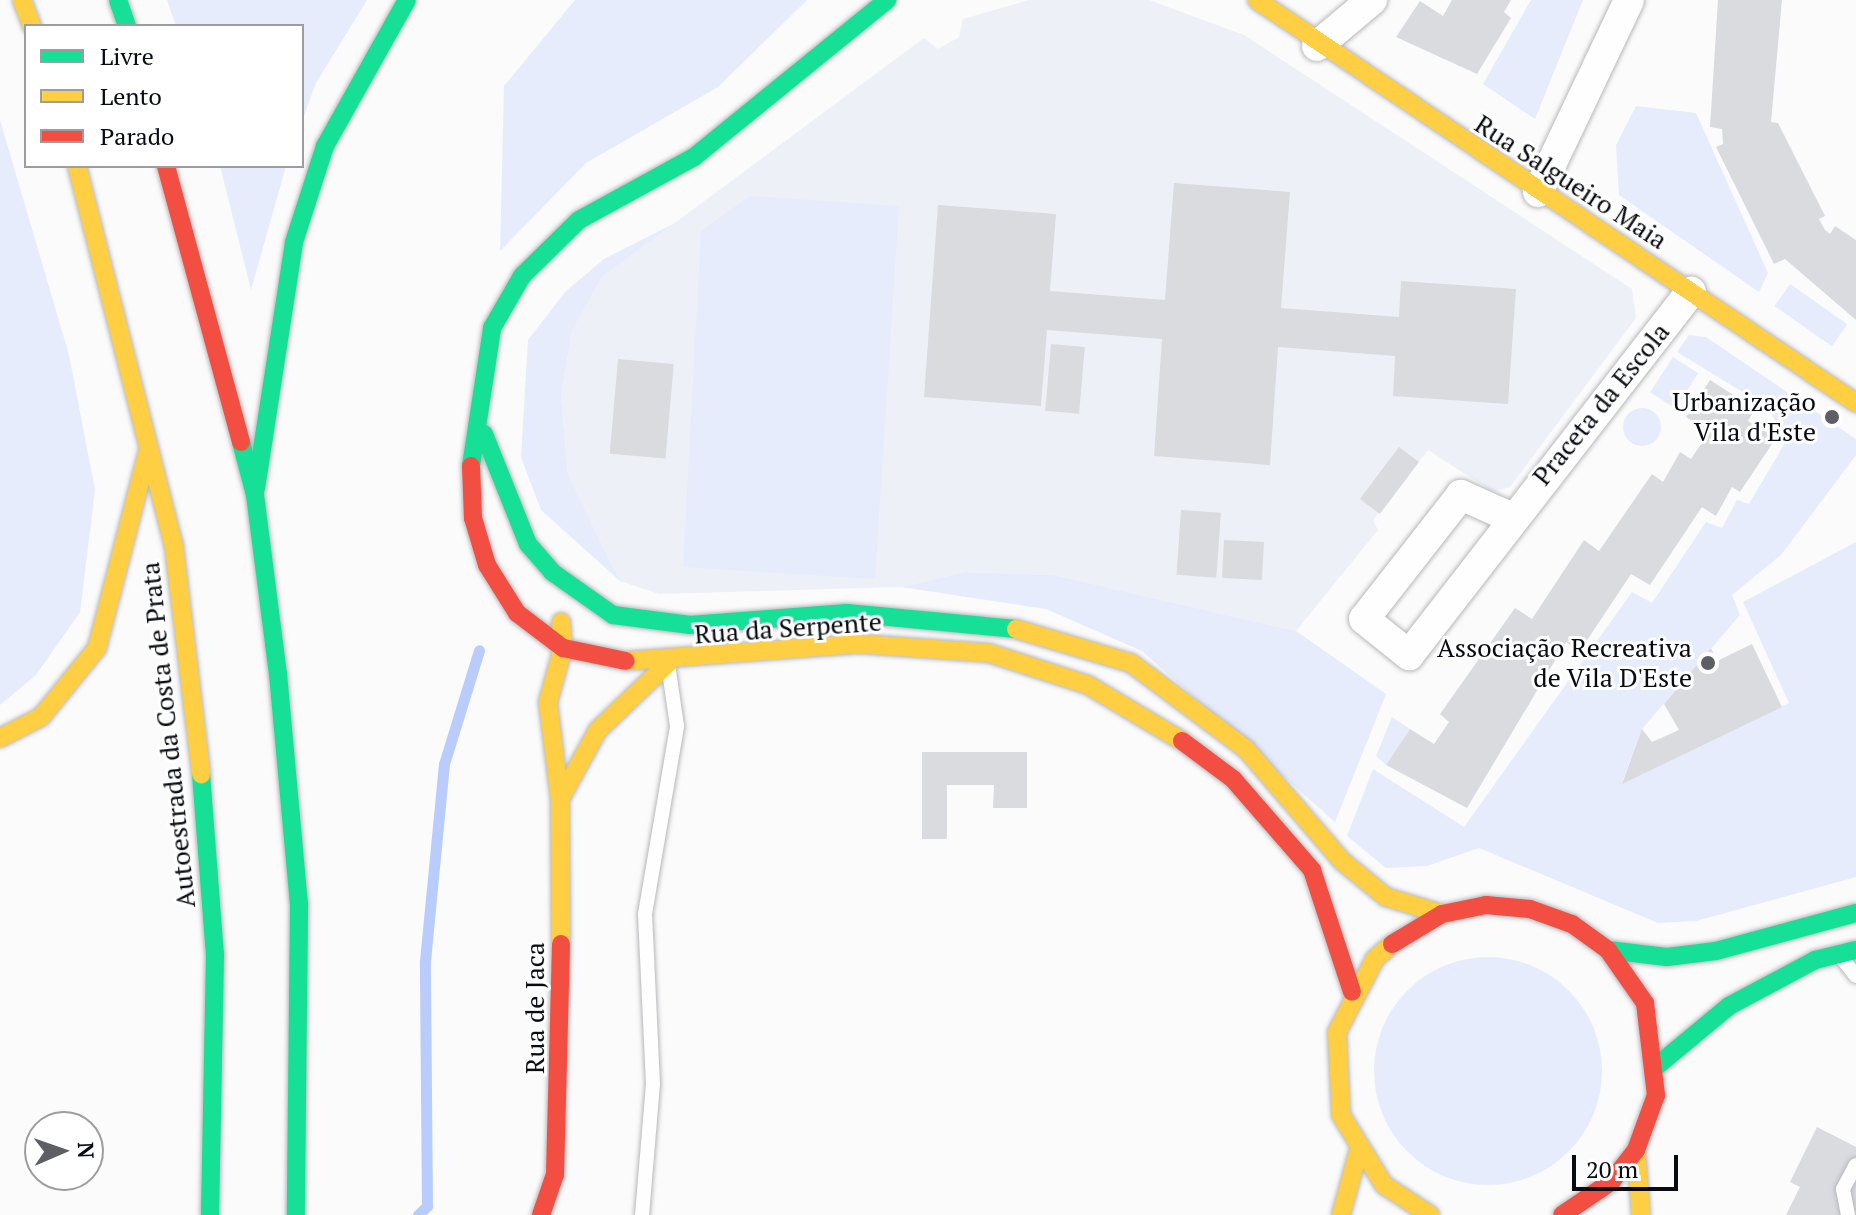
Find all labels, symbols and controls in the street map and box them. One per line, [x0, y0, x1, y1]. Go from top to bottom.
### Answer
legend [24, 24, 304, 168]
text: Livre [100, 40, 154, 72]
text: Lento [100, 80, 162, 112]
street label: Rua Salgueiro Maia [1469, 108, 1673, 256]
text: Parado [100, 120, 174, 152]
street label: Praceta da Escola [1526, 317, 1676, 491]
place label: Urbanização Vila d'Este [1673, 386, 1816, 448]
marker: Urbanização Vila d'Este [1823, 408, 1841, 426]
street label: Autoestrada da Costa de Prata [134, 561, 202, 909]
street label: Rua da Serpente [693, 606, 883, 650]
place label: Associação Recreativa de Vila D'Este [1437, 632, 1692, 694]
marker: Associação Recreativa de Vila D'Este [1699, 654, 1717, 672]
street label: Rua de Jaca [519, 942, 551, 1074]
north arrow [24, 1111, 104, 1191]
scale bar [1576, 1139, 1682, 1189]
text: N [72, 1141, 101, 1159]
text: 20 m [1586, 1153, 1638, 1185]

